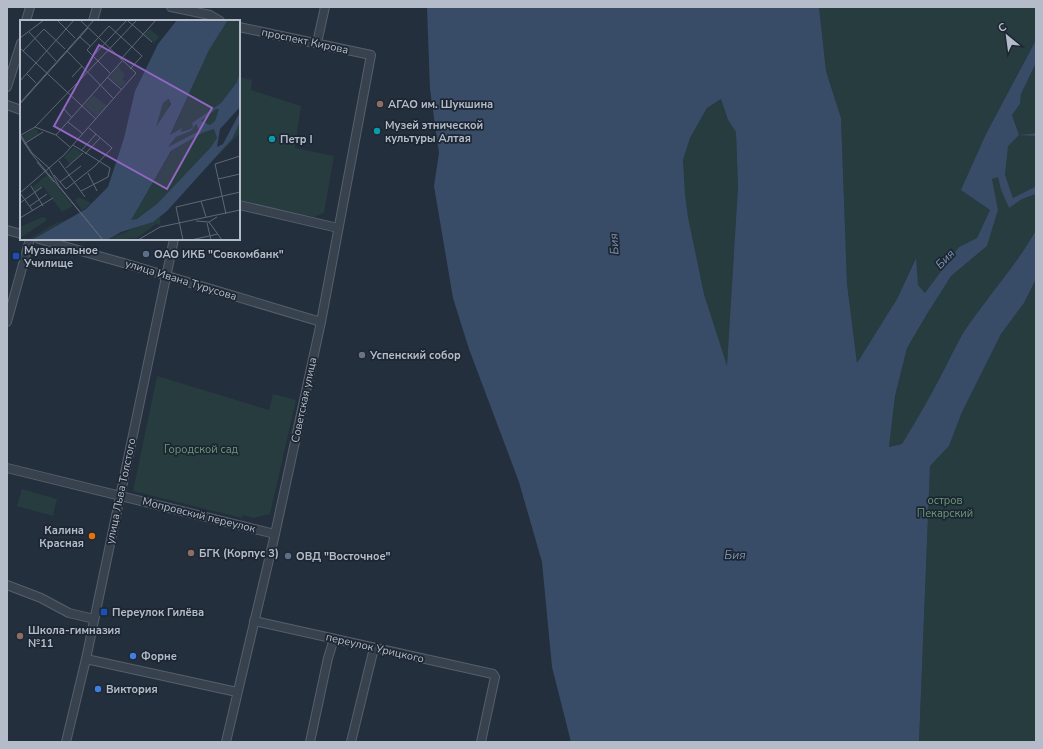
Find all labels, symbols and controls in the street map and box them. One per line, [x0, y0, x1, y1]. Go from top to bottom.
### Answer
north arrow [987, 16, 1027, 56]
text: С [995, 19, 1010, 36]
inset map [20, 20, 240, 240]
street label: проспект Кирова [260, 24, 350, 58]
place label: АГАО им. Шукшина [388, 97, 493, 112]
marker: АГАО им. Шукшина [375, 99, 385, 109]
place label: Музей этнической культуры Алтая [385, 118, 483, 146]
marker: Музей этнической культуры Алтая [372, 126, 382, 136]
place label: Петр I [280, 132, 313, 147]
marker: Петр I [267, 134, 277, 144]
water label: Бия [605, 233, 623, 255]
place label: Музыкальное Училище [23, 243, 98, 271]
water label: Бия [932, 246, 958, 272]
place label: ОАО ИКБ "Совкомбанк" [154, 247, 284, 262]
marker: ОАО ИКБ "Совкомбанк" [141, 249, 151, 259]
marker: Музыкальное Училище [11, 251, 21, 261]
street label: улица Ивана Турусова [123, 256, 239, 304]
place label: Успенский собор [369, 348, 461, 363]
marker: Успенский собор [357, 350, 367, 360]
street label: Советская улица [288, 356, 320, 444]
street label: улица Льва Толстого [102, 437, 140, 545]
park label: Городской сад [164, 442, 239, 457]
park label: остров Пекарский [917, 493, 973, 521]
street label: Мопровский переулок [141, 494, 257, 536]
place label: Калина Красная [39, 523, 84, 551]
marker: Калина Красная [87, 531, 97, 541]
place label: БГК (Корпус 3) [199, 546, 279, 561]
water label: Бия [724, 547, 746, 563]
marker: БГК (Корпус 3) [186, 548, 196, 558]
place label: ОВД "Восточное" [296, 549, 391, 564]
marker: ОВД "Восточное" [283, 551, 293, 561]
place label: Переулок Гилёва [112, 605, 204, 620]
marker: Переулок Гилёва [99, 607, 109, 617]
place label: Школа-гимназия №11 [28, 623, 120, 651]
street label: переулок Урицкого [324, 629, 426, 667]
marker: Школа-гимназия №11 [15, 631, 25, 641]
place label: Форне [141, 649, 177, 664]
marker: Форне [128, 651, 138, 661]
place label: Виктория [106, 682, 158, 697]
marker: Виктория [93, 684, 103, 694]

